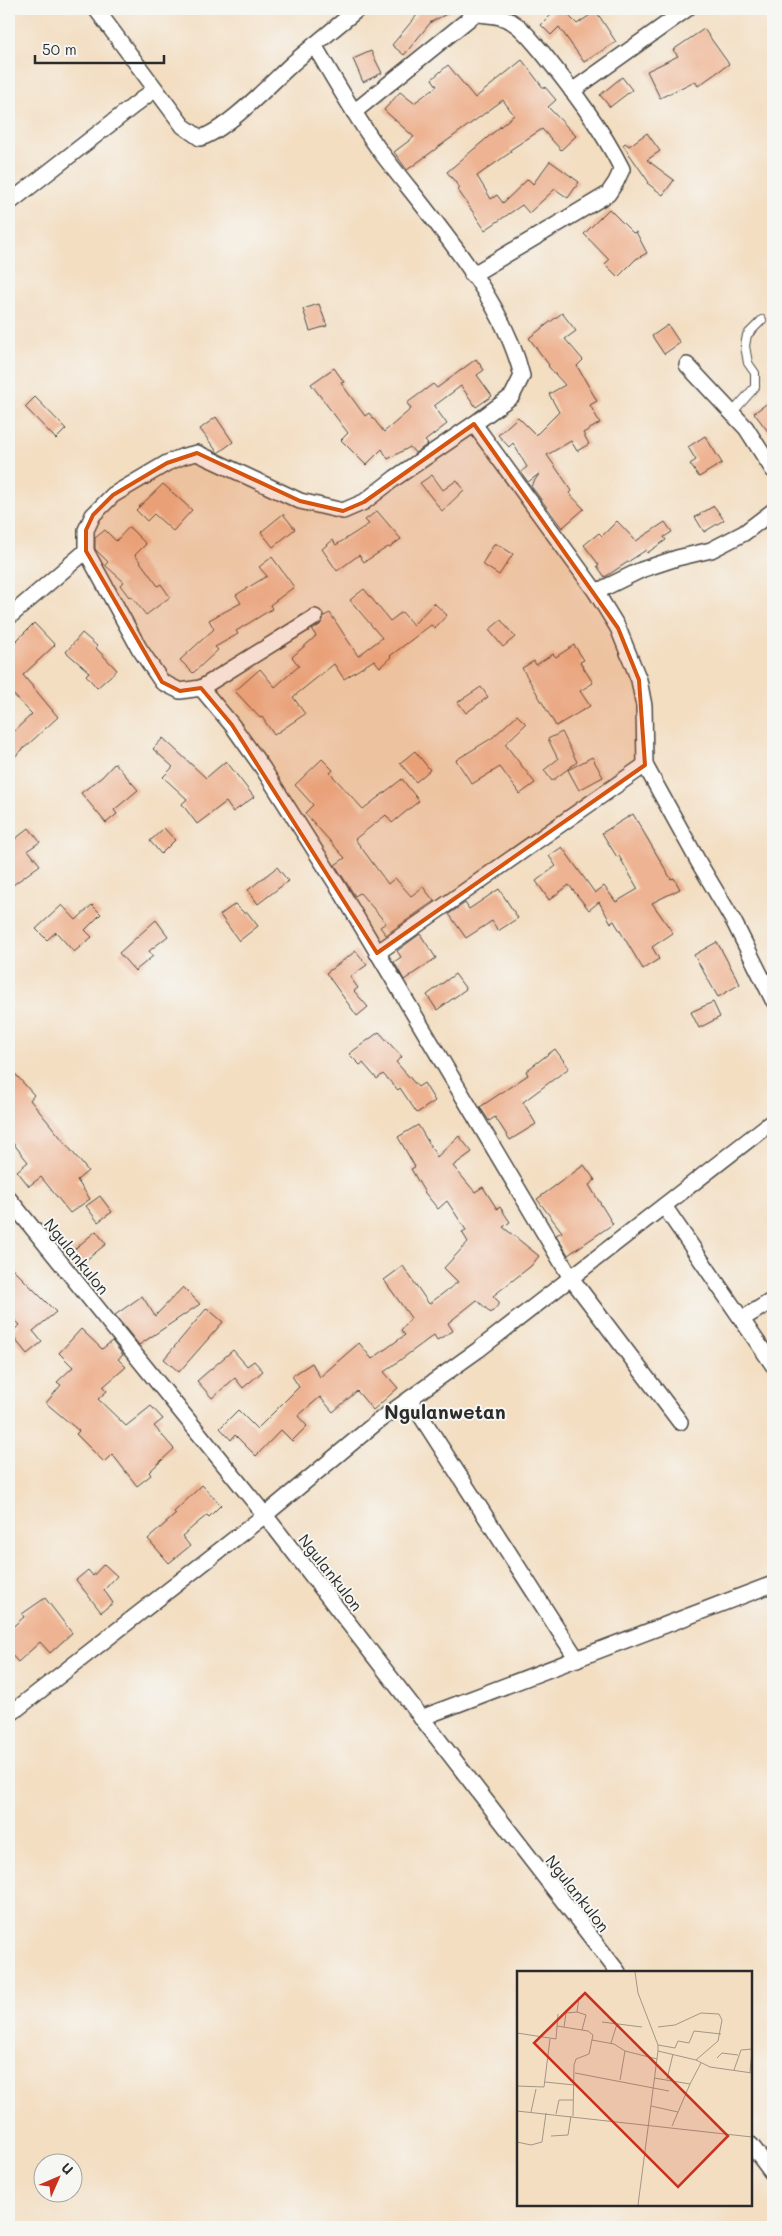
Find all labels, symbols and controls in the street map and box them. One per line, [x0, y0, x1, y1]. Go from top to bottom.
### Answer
scale bar [35, 32, 164, 64]
text: 50 m [42, 39, 77, 59]
street label: Ngulankulon [40, 1214, 114, 1298]
district label: Ngulanwetan [384, 1399, 506, 1424]
street label: Ngulankulon [294, 1529, 368, 1615]
street label: Ngulankulon [541, 1850, 615, 1936]
inset map [517, 1971, 752, 2206]
north arrow [32, 2154, 82, 2204]
text: U [57, 2158, 78, 2179]

